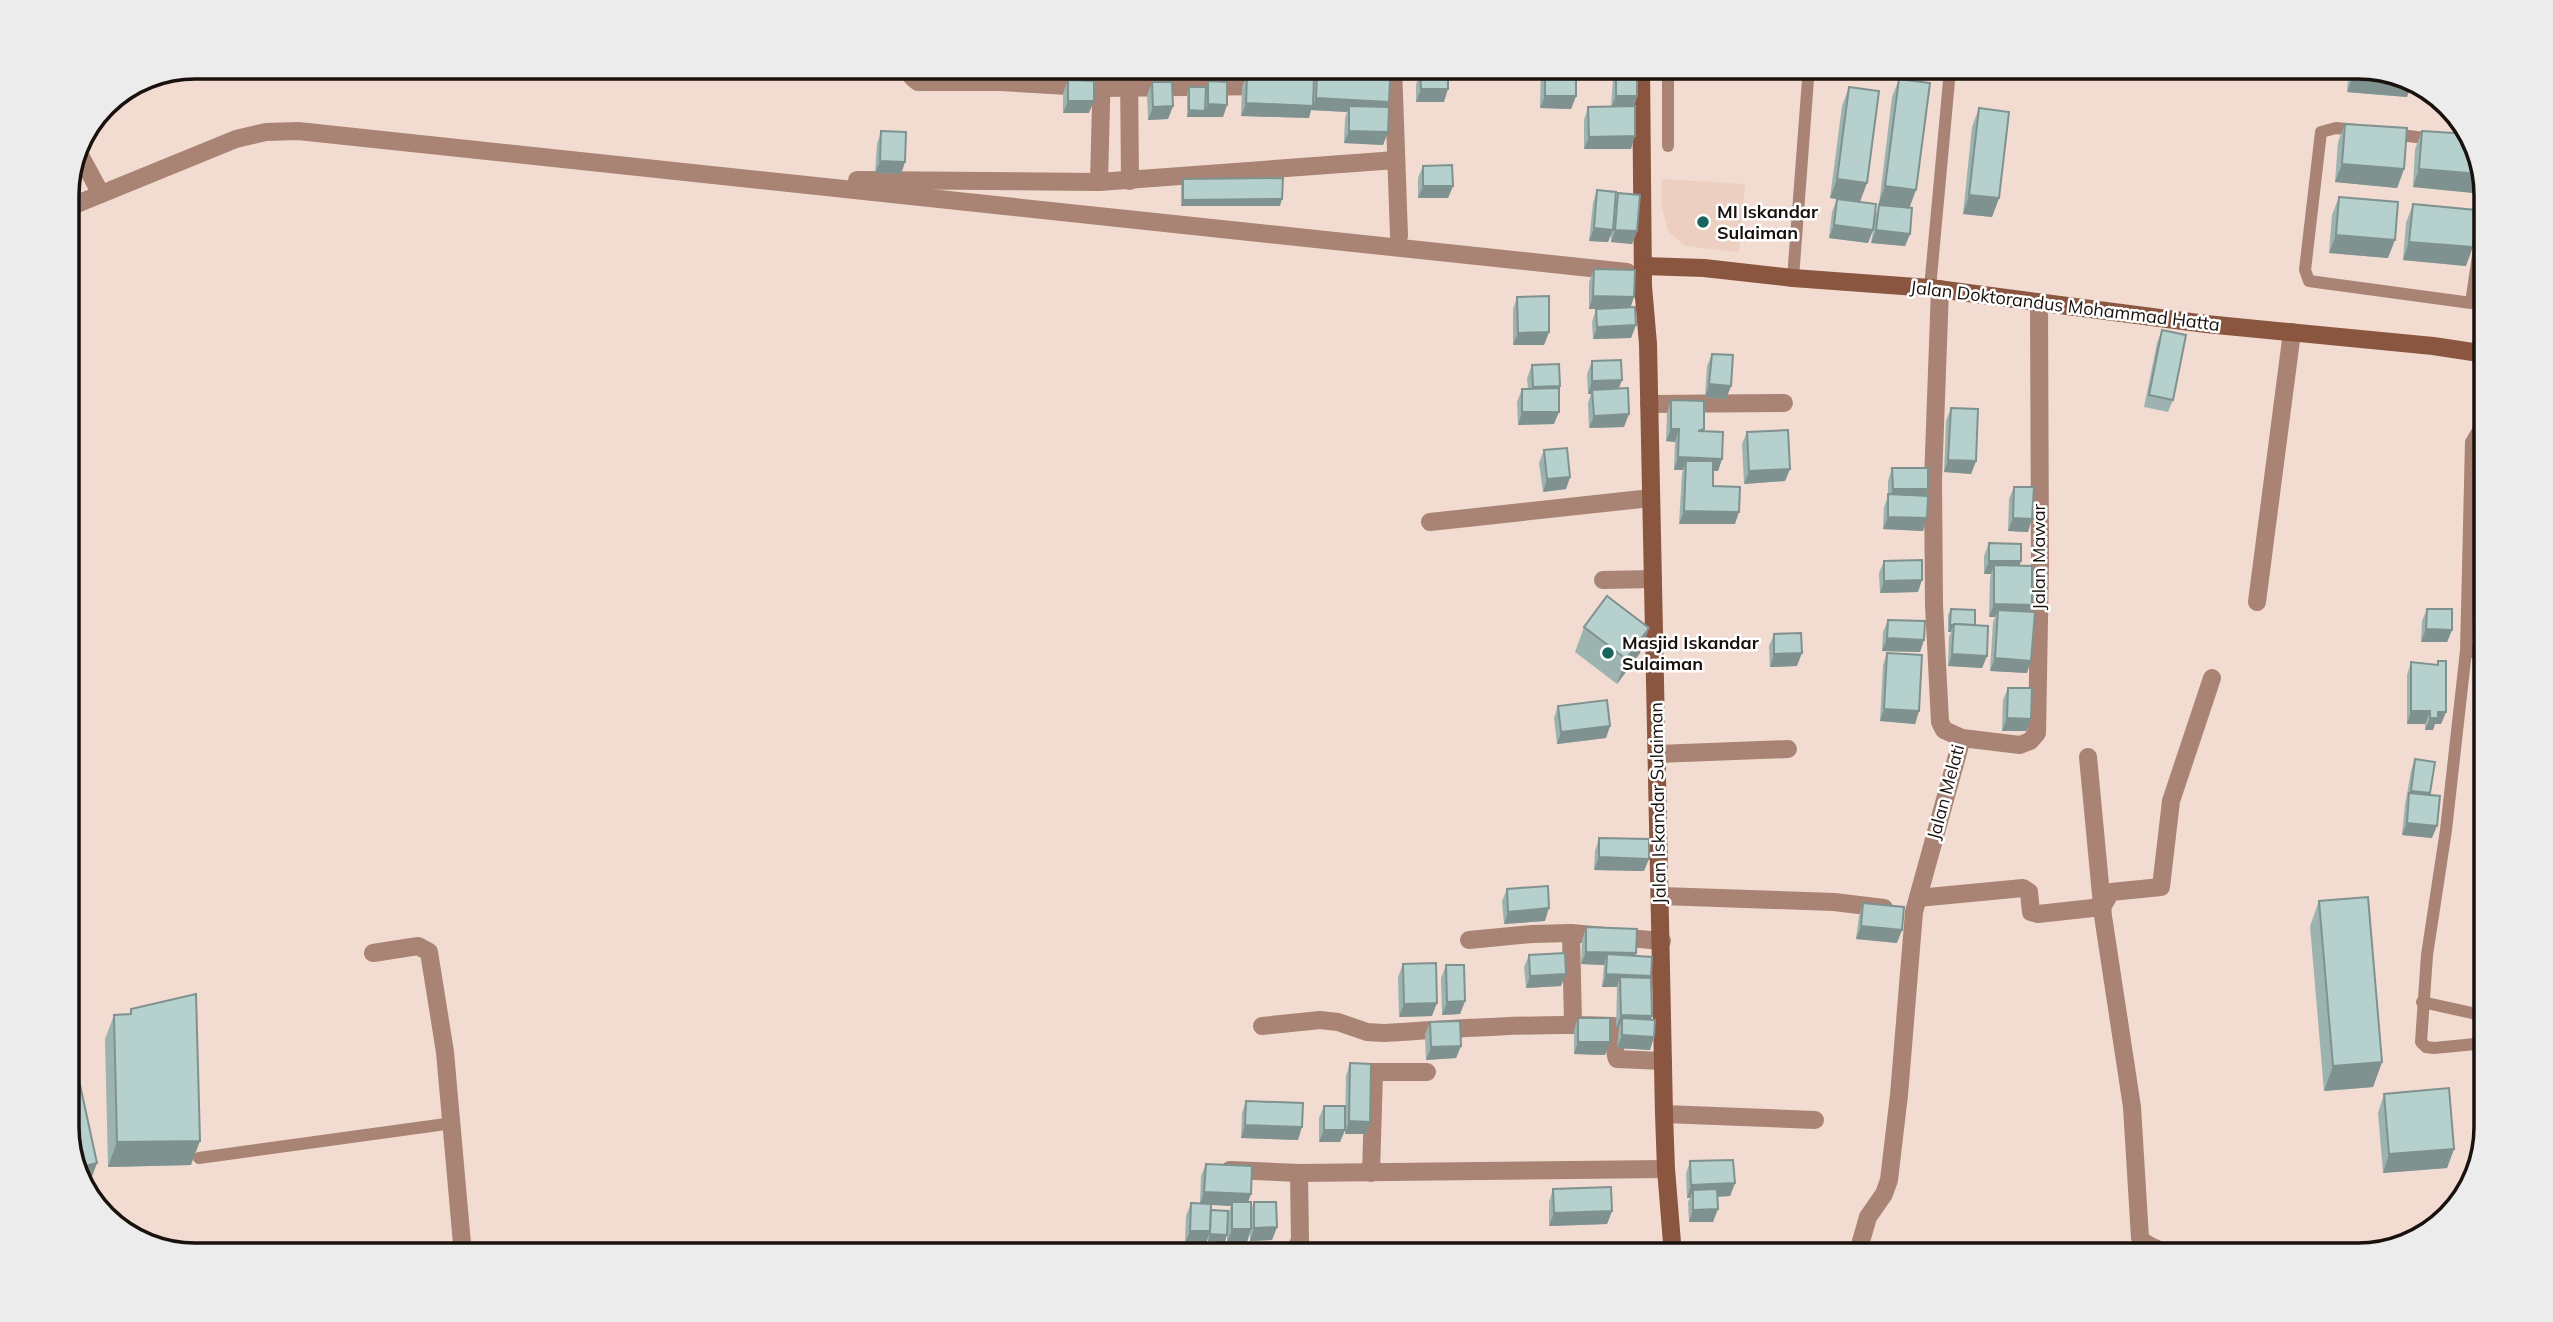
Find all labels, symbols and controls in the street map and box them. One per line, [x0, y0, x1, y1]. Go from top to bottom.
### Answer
place label: MI Iskandar Sulaiman [1717, 200, 1819, 244]
marker: MI Iskandar Sulaiman [1695, 214, 1711, 230]
street label: Jalan Doktorandus Mohammad Hatta [1909, 275, 2221, 336]
street label: Jalan Mawar [2027, 504, 2050, 610]
place label: Masjid Iskandar Sulaiman [1622, 631, 1760, 675]
marker: Masjid Iskandar Sulaiman [1600, 645, 1616, 661]
street label: Jalan Iskandar Sulaiman [1644, 702, 1671, 904]
street label: Jalan Melati [1922, 742, 1969, 842]

